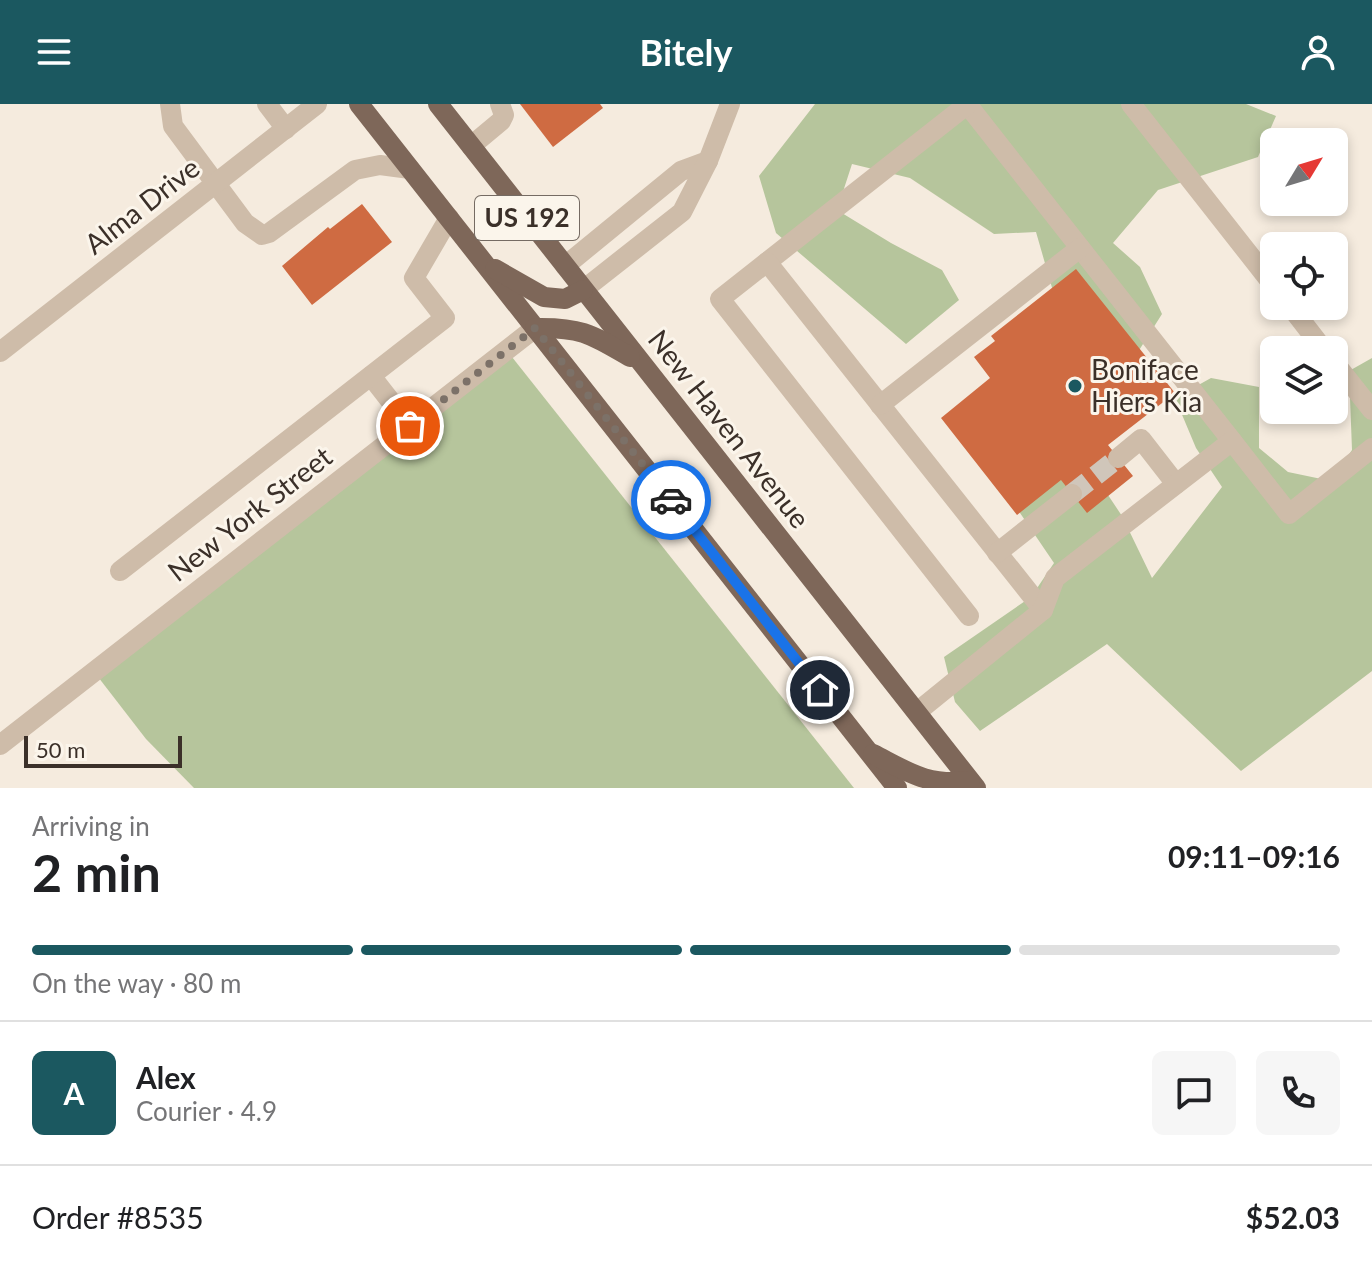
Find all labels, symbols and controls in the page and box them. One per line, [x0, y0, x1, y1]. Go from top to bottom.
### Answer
icon: menu [32, 30, 76, 74]
text: Bitely [640, 30, 732, 74]
icon: person [1296, 30, 1340, 74]
north arrow [1260, 128, 1348, 216]
map controls [1260, 128, 1348, 424]
street label: Alma Drive [77, 150, 206, 261]
road number: US 192 [475, 196, 579, 240]
button: locate [1260, 232, 1348, 320]
street label: New Haven Avenue [642, 323, 818, 534]
button: layers [1260, 336, 1348, 424]
place label: Boniface Hiers Kia [1091, 352, 1202, 418]
marker: Boniface Hiers Kia [1066, 377, 1084, 395]
pin [376, 392, 444, 460]
icon: bag [388, 404, 432, 448]
street label: New York Street [161, 439, 338, 588]
courier [631, 460, 711, 540]
icon: car [649, 478, 693, 522]
pin [786, 656, 854, 724]
icon: home [798, 668, 842, 712]
scale bar [24, 732, 182, 768]
text: 50 m [36, 736, 85, 763]
text: Arriving in [32, 810, 150, 842]
text: 09:11–09:16 [1168, 838, 1340, 874]
text: 2 min [32, 841, 161, 903]
text: On the way · 80 m [32, 967, 241, 999]
button: chat [1152, 1051, 1236, 1135]
button: phone [1256, 1051, 1340, 1135]
text: Alex [136, 1059, 196, 1095]
text: A [64, 1075, 84, 1111]
text: Courier · 4.9 [136, 1095, 277, 1127]
text: Order #8535 [32, 1199, 204, 1235]
text: $52.03 [1246, 1199, 1340, 1235]

